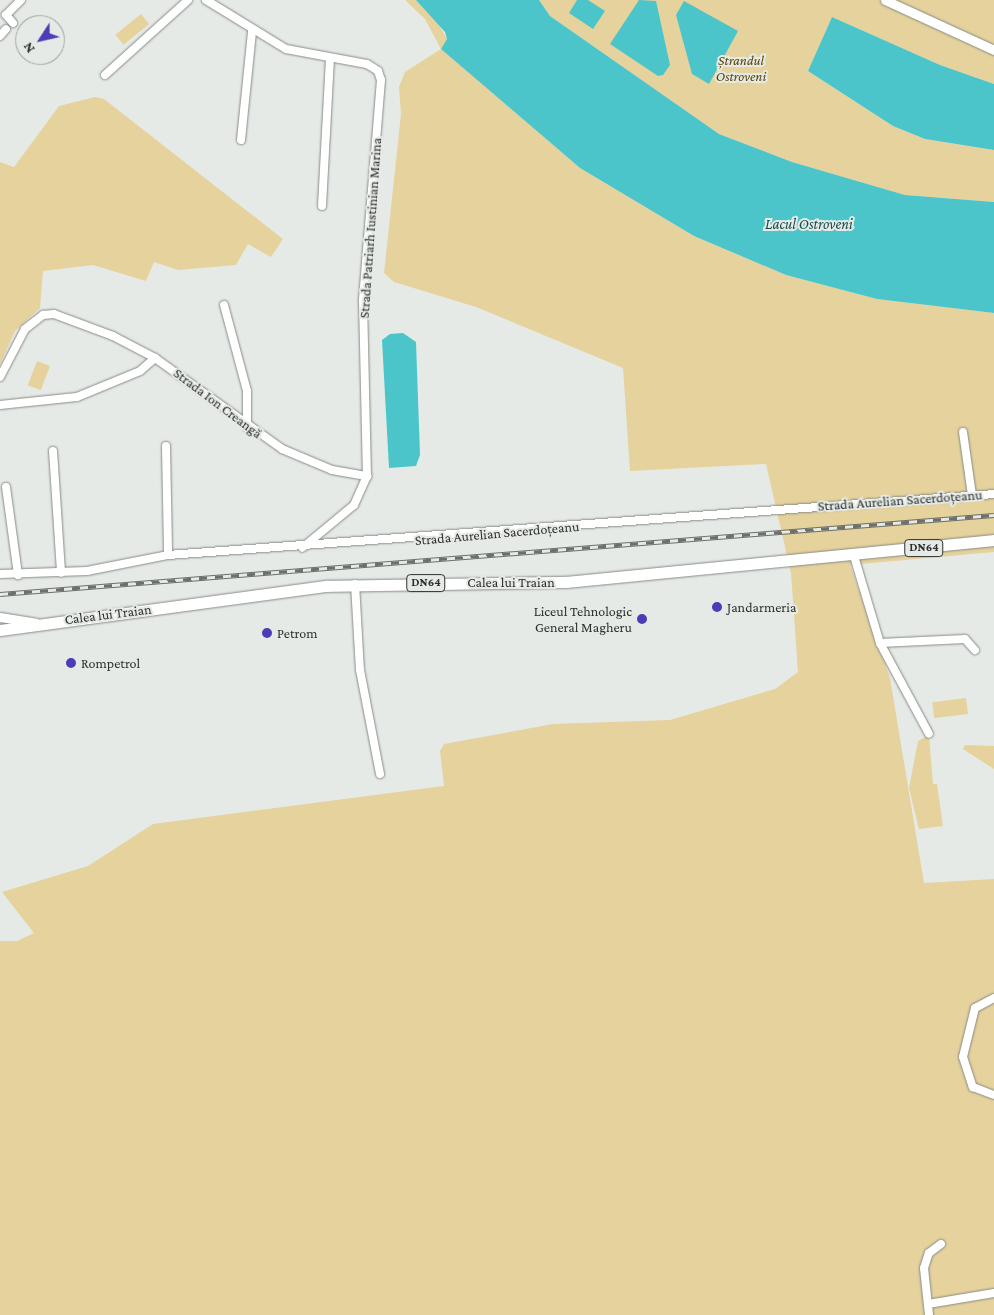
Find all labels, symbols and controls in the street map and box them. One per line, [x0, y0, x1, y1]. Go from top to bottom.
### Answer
north arrow [15, 15, 65, 65]
text: N [19, 40, 38, 57]
park label: Ștrandul Ostroveni [716, 52, 766, 84]
street label: Strada Patriarh Iustinian Marina [355, 137, 385, 319]
water label: Lacul Ostroveni [765, 216, 853, 234]
street label: Strada Ion Creangă [170, 364, 266, 442]
street label: Strada Aurelian Sacerdoțeanu [817, 486, 983, 514]
street label: Strada Aurelian Sacerdoțeanu [414, 517, 580, 549]
road number: DN64 [904, 538, 944, 558]
road number: DN64 [406, 574, 446, 592]
street label: Calea lui Traian [467, 574, 555, 590]
place label: Jandarmeria [727, 599, 796, 615]
street label: Calea lui Traian [64, 600, 152, 628]
marker: Jandarmeria [711, 601, 723, 613]
place label: Liceul Tehnologic General Magheru [534, 603, 632, 636]
marker: Liceul Tehnologic General Magheru [636, 613, 648, 625]
place label: Petrom [277, 625, 317, 641]
marker: Petrom [261, 627, 273, 639]
place label: Rompetrol [81, 655, 140, 671]
marker: Rompetrol [65, 657, 77, 669]

